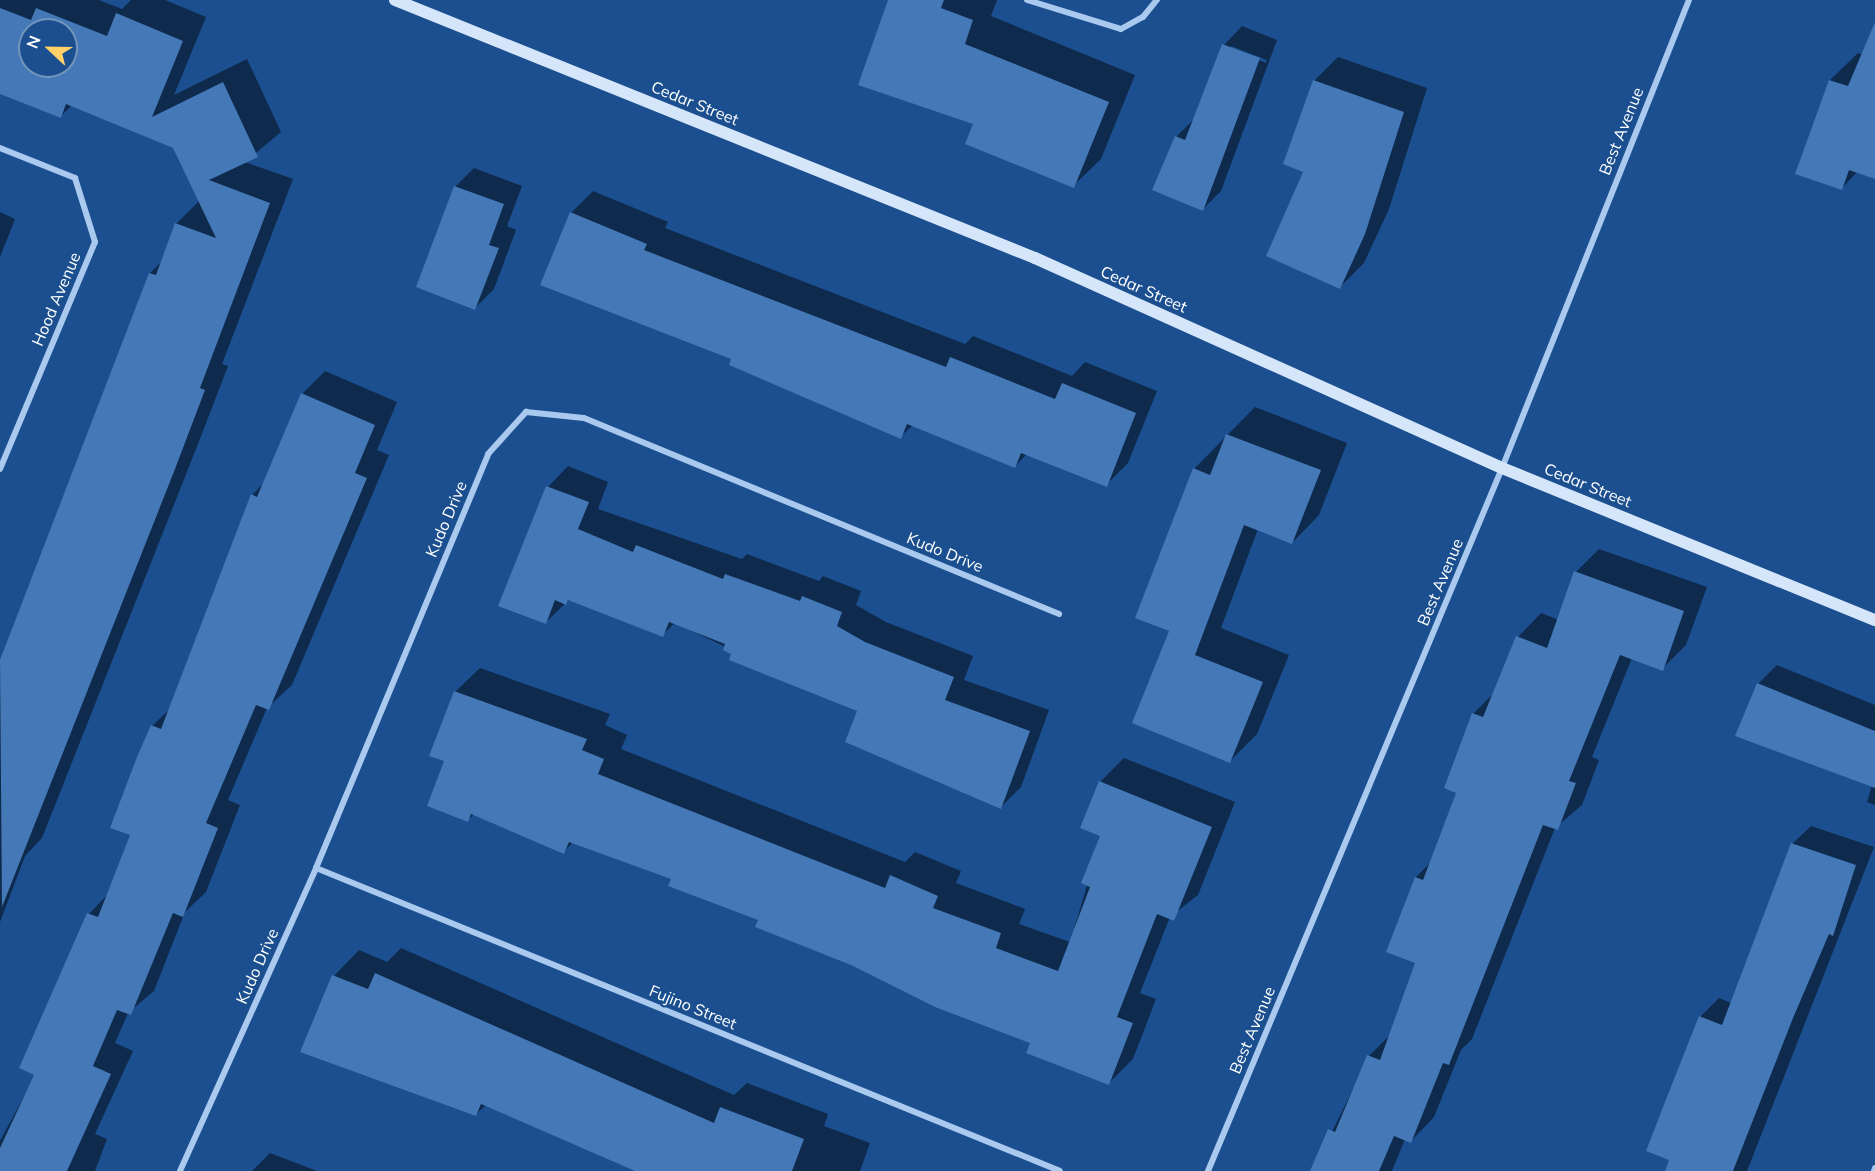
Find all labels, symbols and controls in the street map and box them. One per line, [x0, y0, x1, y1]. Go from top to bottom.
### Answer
north arrow [18, 18, 78, 78]
text: N [22, 33, 45, 51]
street label: Cedar Street [649, 77, 741, 129]
street label: Best Avenue [1595, 84, 1647, 178]
street label: Hood Avenue [28, 249, 84, 349]
street label: Cedar Street [1098, 261, 1190, 317]
street label: Cedar Street [1542, 459, 1634, 511]
street label: Kudo Drive [421, 478, 471, 560]
street label: Kudo Drive [904, 528, 986, 576]
street label: Best Avenue [1413, 535, 1467, 629]
street label: Kudo Drive [232, 925, 282, 1007]
street label: Fujino Street [646, 981, 740, 1033]
street label: Best Avenue [1225, 983, 1279, 1077]

